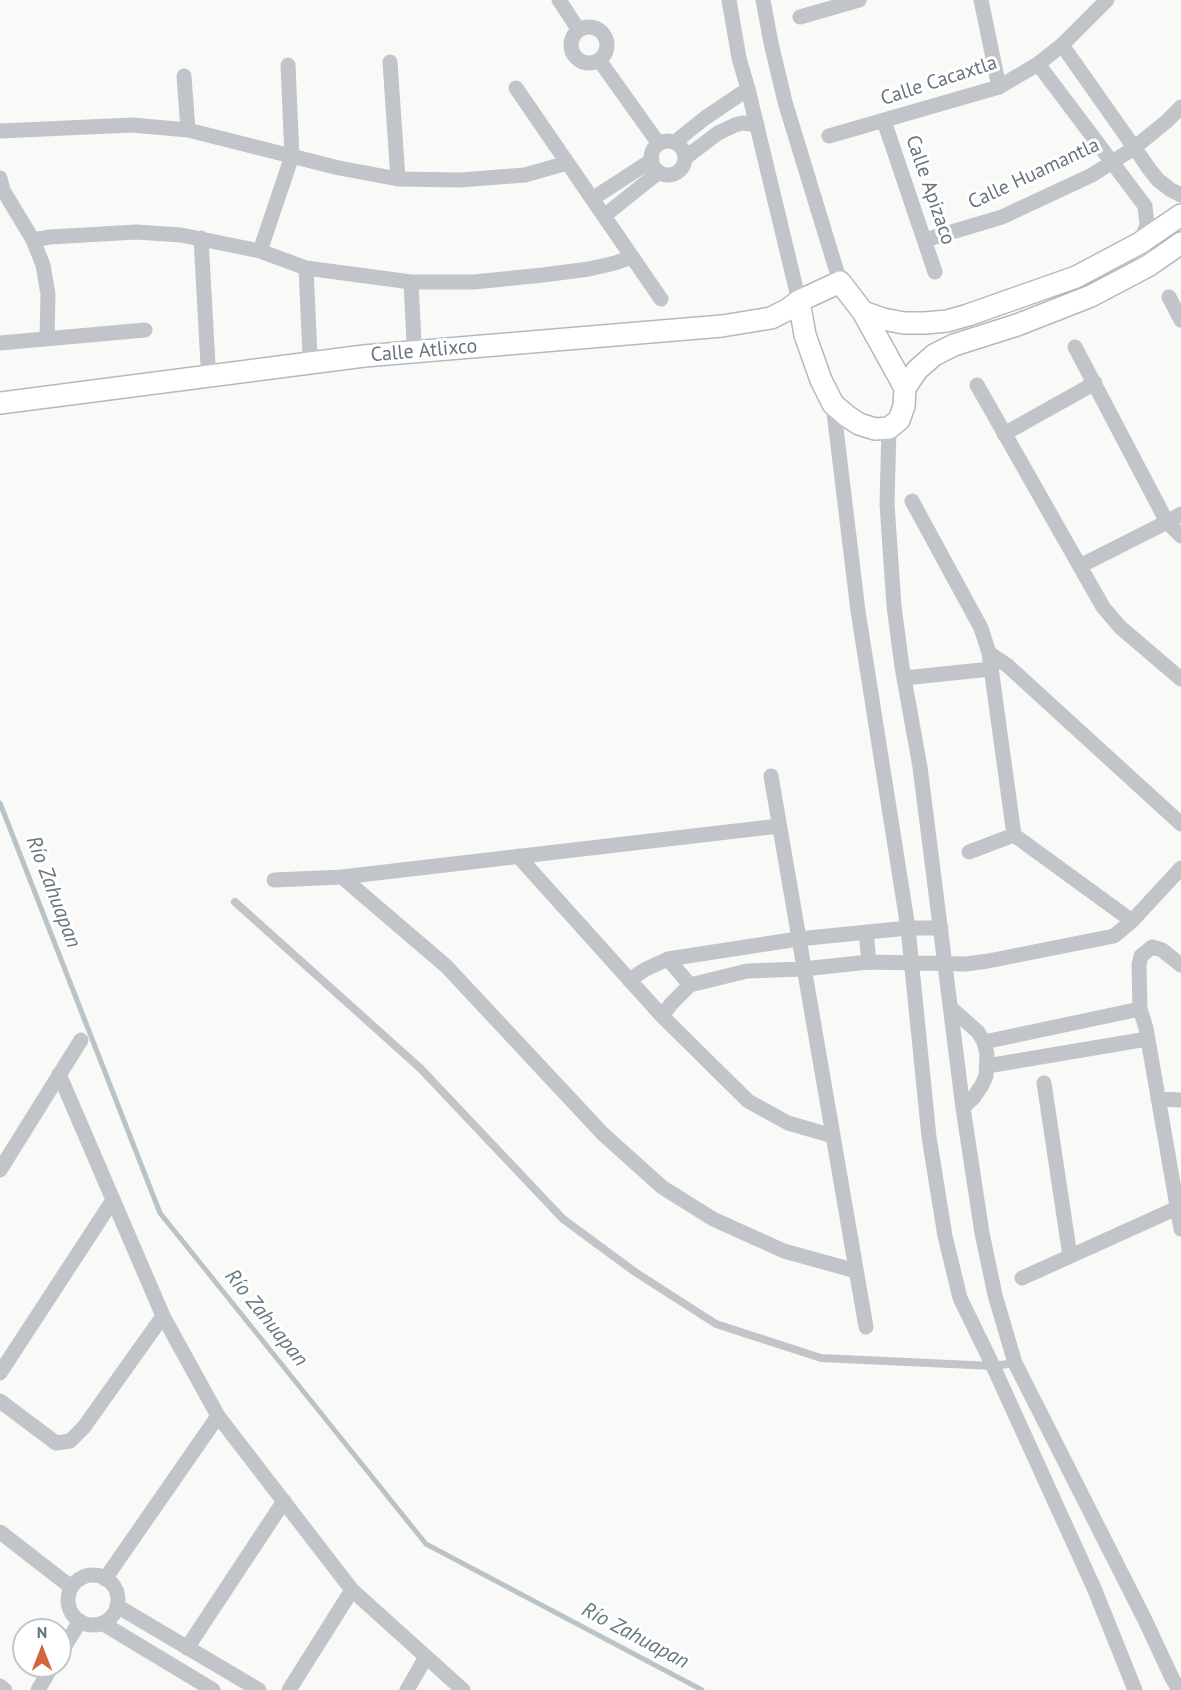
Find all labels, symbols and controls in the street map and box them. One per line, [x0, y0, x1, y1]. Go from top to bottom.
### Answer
street label: Calle Cacaxtla [878, 51, 1000, 111]
street label: Calle Apizaco [900, 132, 960, 248]
street label: Calle Huamantla [965, 133, 1103, 215]
street label: Calle Atlixco [370, 334, 478, 368]
water label: Río Zahuapan [20, 833, 86, 951]
water label: Río Zahuapan [219, 1264, 313, 1372]
water label: Río Zahuapan [577, 1597, 693, 1675]
north arrow [12, 1618, 72, 1678]
text: N [37, 1622, 47, 1642]

